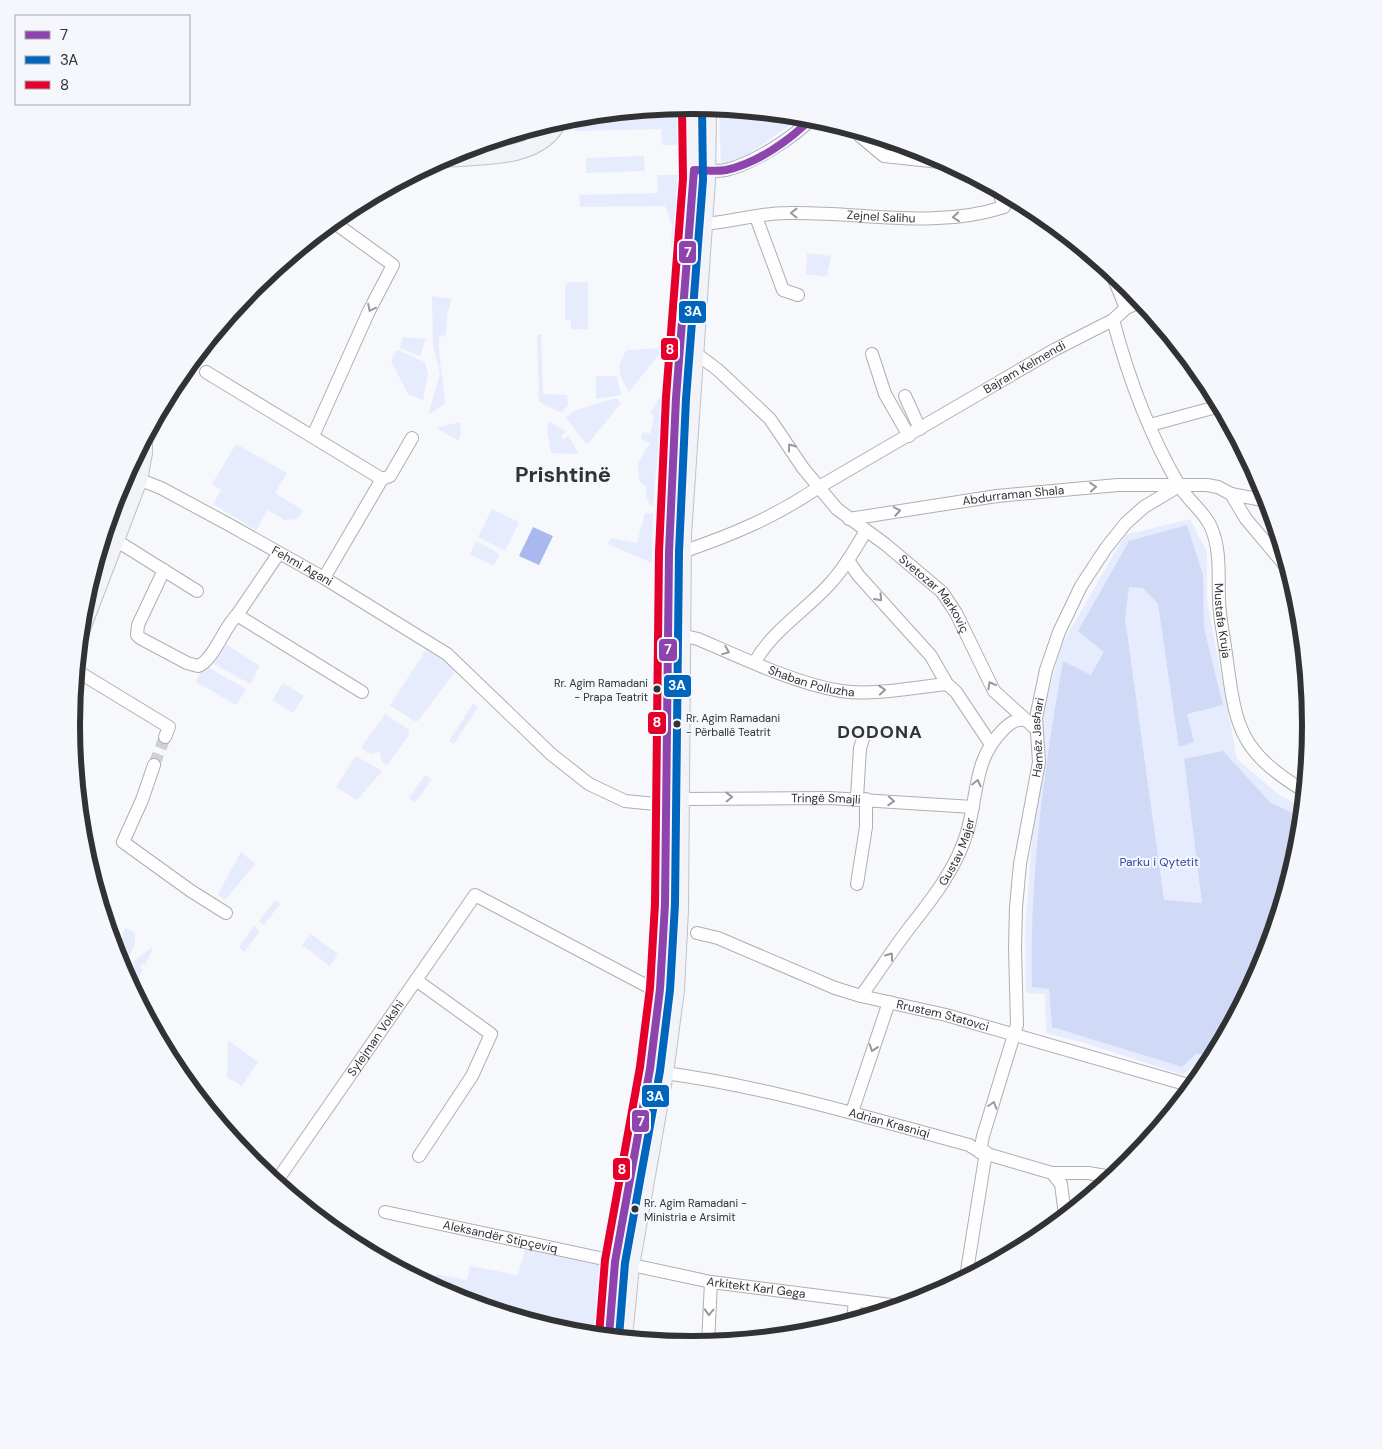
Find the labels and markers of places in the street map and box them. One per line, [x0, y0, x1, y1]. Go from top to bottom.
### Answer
place label: Rr. Agim Ramadani - Prapa Teatrit [554, 676, 648, 704]
marker: Rr. Agim Ramadani - Prapa Teatrit [652, 684, 662, 694]
place label: Rr. Agim Ramadani - Përballë Teatrit [686, 711, 780, 739]
marker: Rr. Agim Ramadani - Përballë Teatrit [672, 719, 682, 729]
place label: Rr. Agim Ramadani - Ministria e Arsimit [644, 1196, 747, 1224]
marker: Rr. Agim Ramadani - Ministria e Arsimit [630, 1204, 640, 1214]

